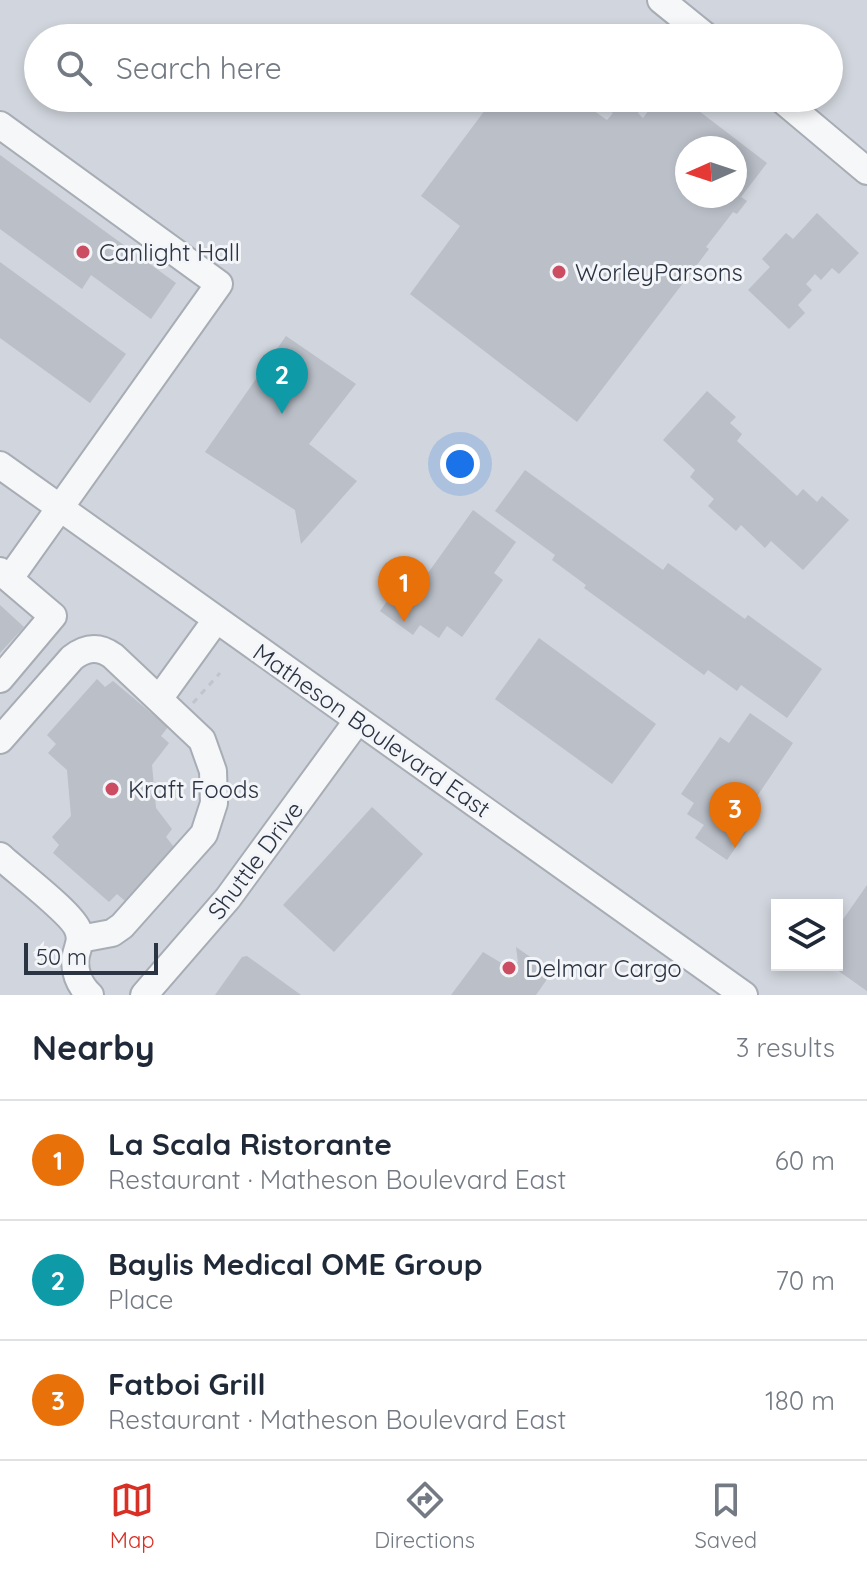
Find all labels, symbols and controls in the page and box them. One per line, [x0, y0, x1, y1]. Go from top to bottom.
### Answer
search box [24, 24, 843, 112]
icon: search [52, 46, 96, 90]
text: Search here [116, 49, 282, 87]
north arrow [675, 136, 747, 208]
place label: Canlight Hall [99, 237, 240, 267]
marker: Canlight Hall [74, 243, 92, 261]
place label: WorleyParsons [575, 257, 743, 287]
marker: WorleyParsons [550, 263, 568, 281]
pin: 2 [256, 348, 308, 414]
your location [440, 444, 480, 484]
pin: 1 [378, 556, 430, 622]
street label: Matheson Boulevard East [248, 637, 496, 823]
place label: Kraft Foods [128, 774, 259, 804]
marker: Kraft Foods [103, 780, 121, 798]
pin: 3 [709, 782, 761, 848]
street label: Shuttle Drive [201, 795, 309, 925]
map controls [771, 899, 843, 971]
button: layers [771, 899, 843, 971]
scale bar [24, 939, 158, 975]
text: 50 m [36, 943, 87, 971]
place label: Delmar Cargo [525, 953, 682, 983]
marker: Delmar Cargo [500, 959, 518, 977]
text: Nearby [32, 1026, 155, 1069]
text: 3 results [736, 1031, 835, 1064]
text: La Scala Ristorante [108, 1125, 392, 1163]
text: 1 [53, 1144, 63, 1177]
text: 60 m [775, 1144, 835, 1177]
text: Restaurant · Matheson Boulevard East [108, 1163, 566, 1196]
text: Baylis Medical OME Group [108, 1245, 483, 1283]
text: 2 [51, 1264, 65, 1297]
text: 70 m [775, 1264, 835, 1297]
text: Place [108, 1283, 173, 1316]
text: Fatboi Grill [108, 1365, 266, 1403]
text: 3 [51, 1384, 65, 1417]
text: 180 m [765, 1384, 835, 1417]
text: Restaurant · Matheson Boulevard East [108, 1403, 566, 1436]
tab: Map [110, 1478, 155, 1554]
tab: Directions [374, 1478, 475, 1554]
tab: Saved [694, 1478, 757, 1554]

